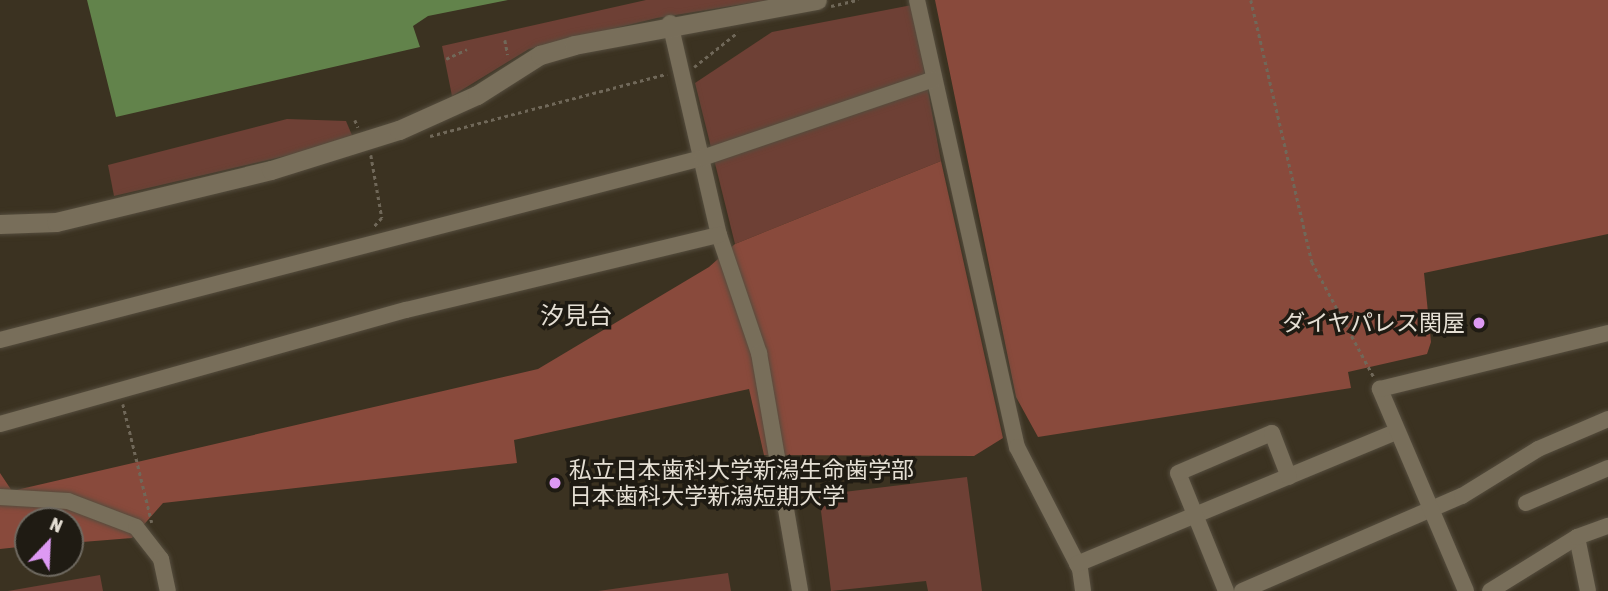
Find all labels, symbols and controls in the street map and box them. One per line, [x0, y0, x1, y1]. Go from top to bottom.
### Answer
district label: 汐見台 [540, 302, 612, 330]
place label: ダイヤパレス関屋 [1281, 309, 1465, 337]
marker: ダイヤパレス関屋 [1471, 315, 1487, 331]
place label: 私立日本歯科大学新潟生命歯学部 日本歯科大学新潟短期大学 [569, 456, 914, 510]
marker: 私立日本歯科大学新潟生命歯学部 日本歯科大学新潟短期大学 [547, 475, 563, 491]
north arrow [14, 507, 84, 577]
text: N [47, 512, 66, 537]

